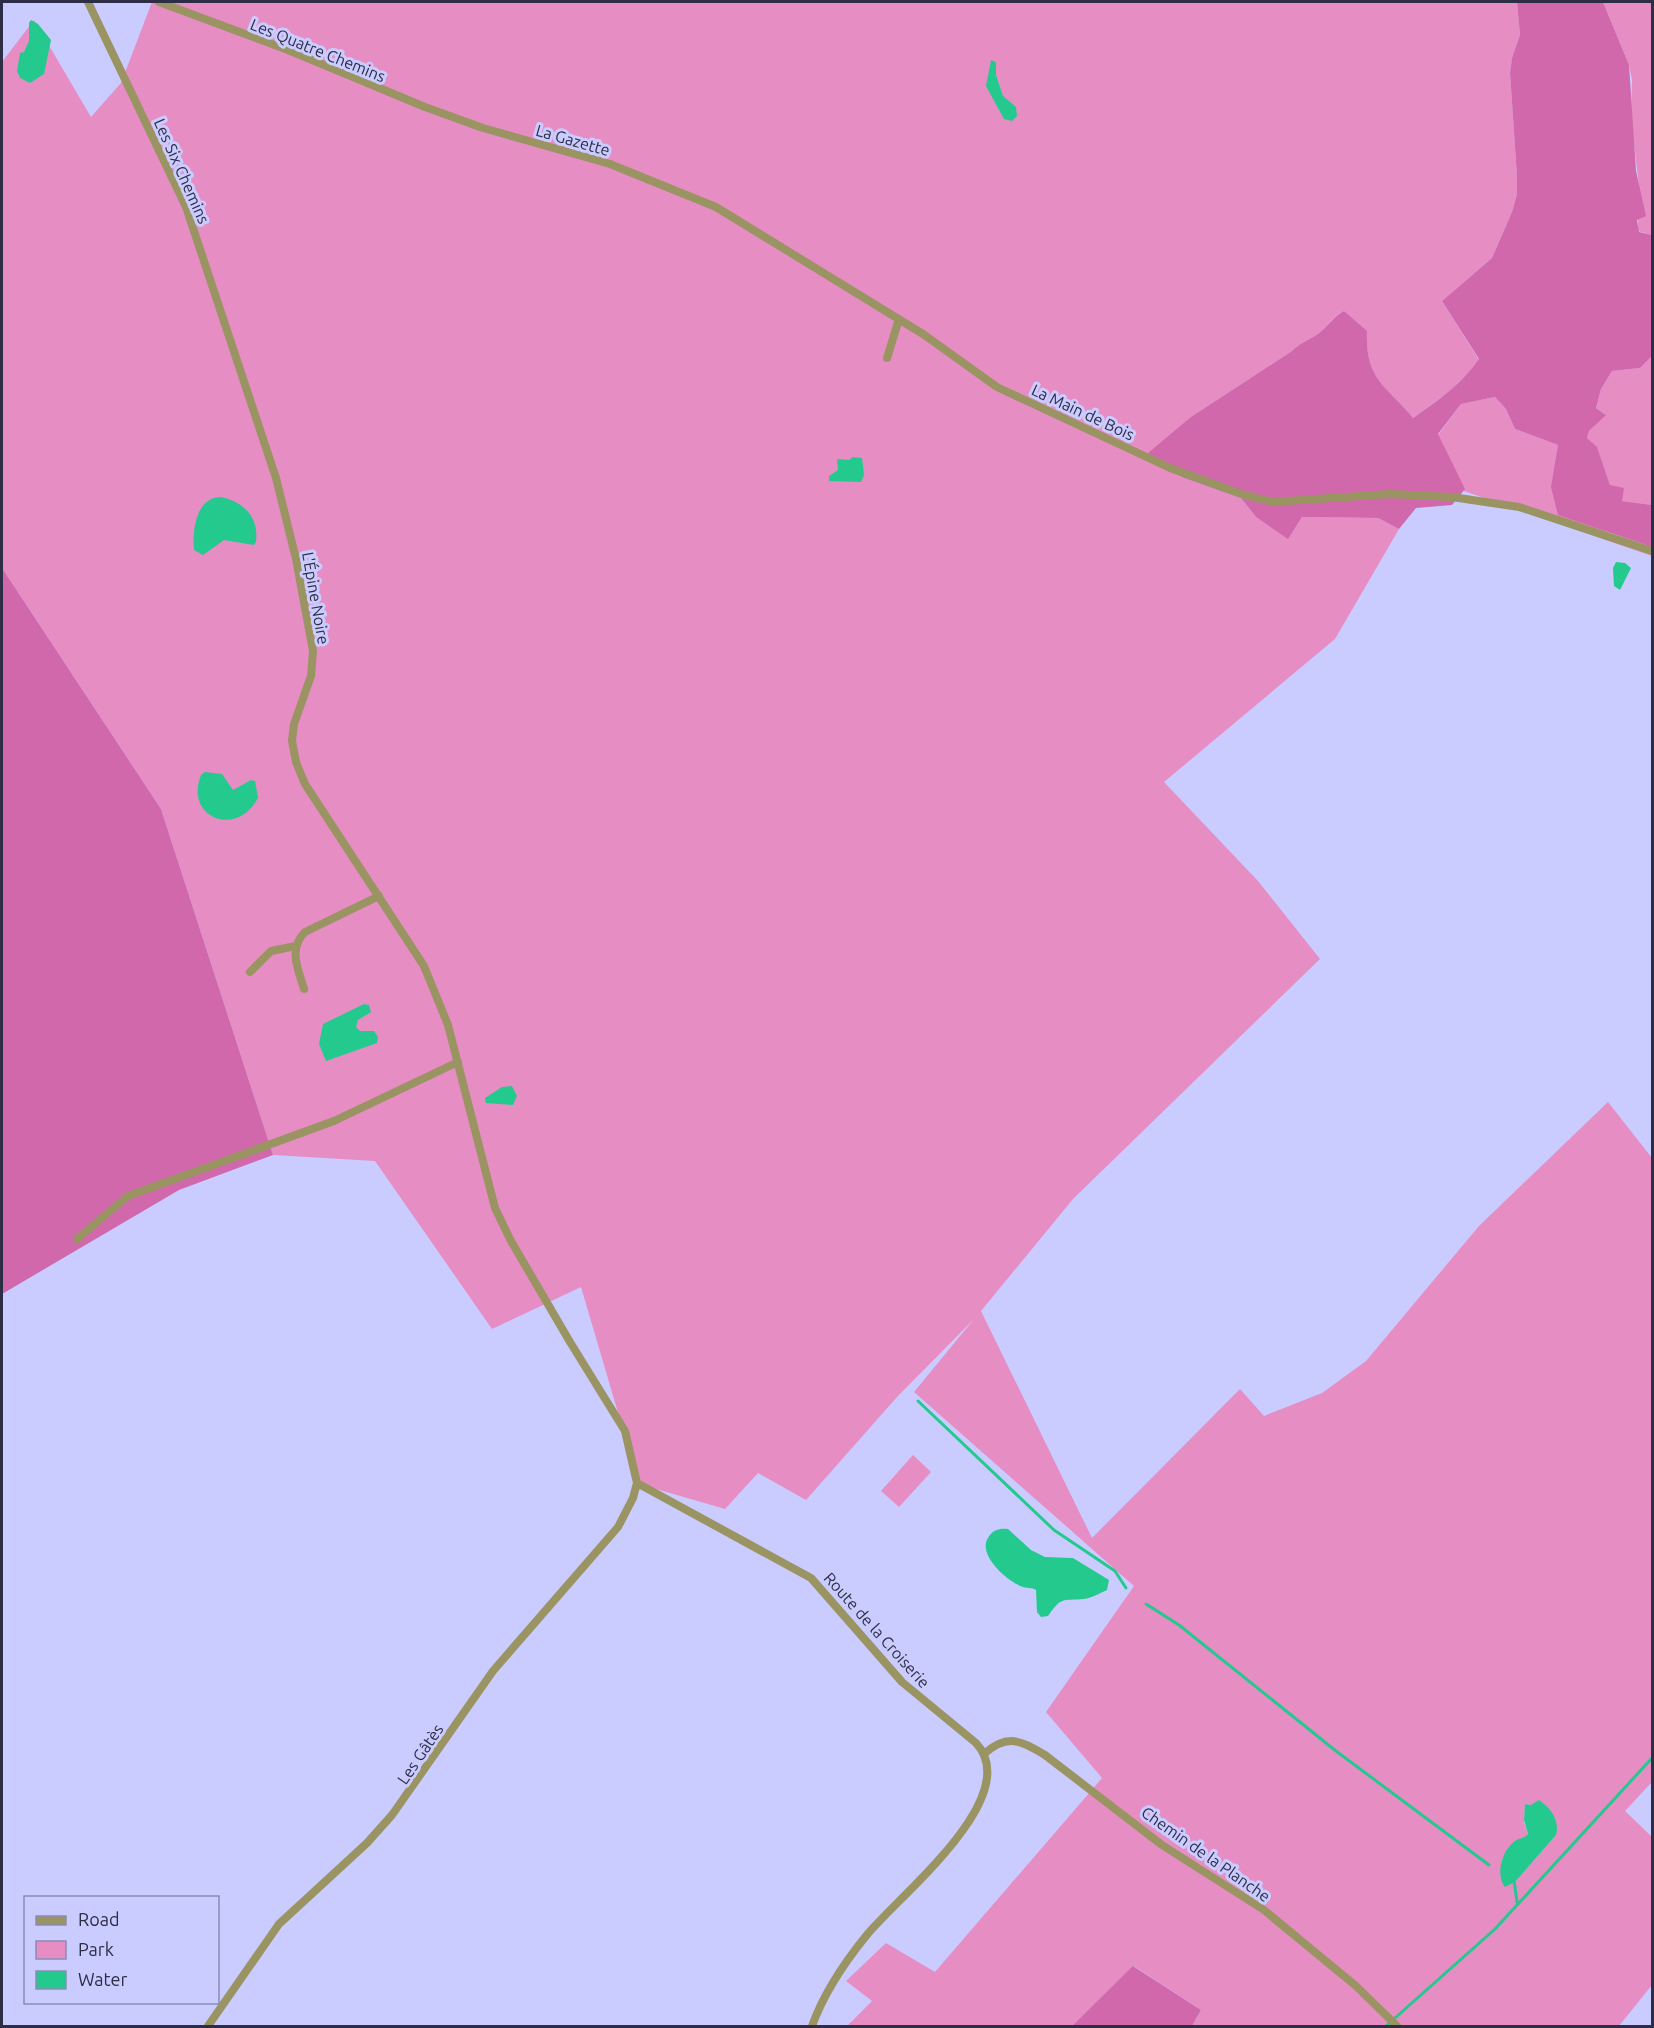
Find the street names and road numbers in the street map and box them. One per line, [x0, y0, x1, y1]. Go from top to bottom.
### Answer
street label: Les Quatre Chemins [248, 15, 388, 85]
street label: Les Six Chemins [151, 116, 213, 226]
street label: La Gazette [534, 121, 612, 159]
street label: La Main de Bois [1029, 380, 1137, 444]
street label: L'Épine Noire [299, 550, 335, 646]
street label: Route de la Croiserie [821, 1569, 933, 1691]
street label: Les Gâtès [393, 1721, 447, 1787]
street label: Chemin de la Planche [1138, 1803, 1274, 1905]

